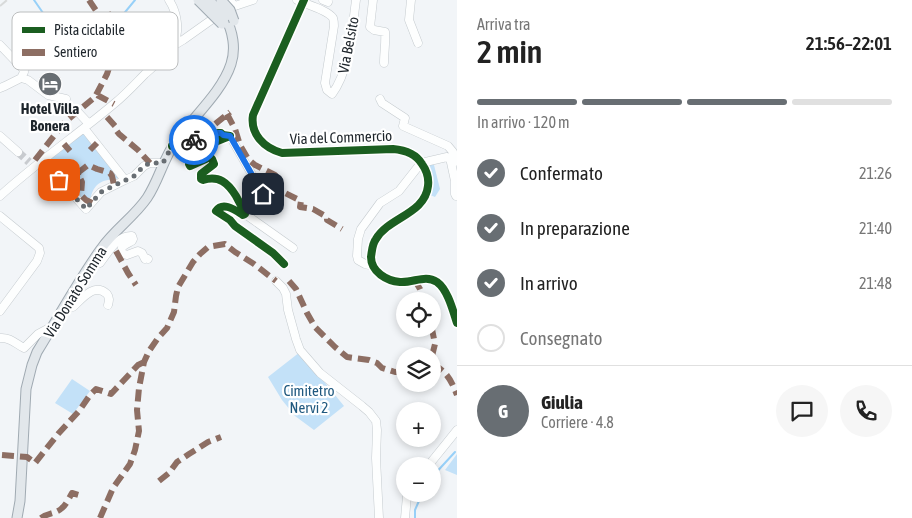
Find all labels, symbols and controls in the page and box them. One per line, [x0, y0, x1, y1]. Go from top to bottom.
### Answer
legend [12, 12, 178, 70]
street label: Via Belsito [334, 15, 362, 75]
text: Arriva tra [477, 15, 530, 33]
text: Pista ciclabile [54, 22, 125, 38]
text: 21:56–22:01 [806, 32, 892, 54]
text: 2 min [477, 33, 542, 70]
text: Sentiero [54, 44, 97, 60]
hotel icon: Hotel Villa Bonera [37, 71, 63, 97]
place label: Hotel Villa Bonera [21, 100, 79, 134]
text: In arrivo · 120 m [477, 113, 570, 131]
courier [169, 115, 219, 165]
icon: bike [180, 126, 208, 154]
street label: Via del Commercio [290, 127, 392, 147]
pin [38, 159, 80, 201]
icon: check [477, 159, 505, 187]
text: Confermato [520, 162, 603, 184]
text: 21:26 [859, 164, 892, 182]
icon: bag [45, 166, 73, 194]
pin [242, 173, 284, 215]
icon: home [249, 180, 277, 208]
icon: check [477, 214, 505, 242]
text: In preparazione [520, 217, 630, 239]
text: 21:40 [859, 219, 892, 237]
street label: Via Donato Somma [40, 243, 110, 341]
icon: check [477, 269, 505, 297]
text: In arrivo [520, 272, 578, 294]
text: 21:48 [859, 274, 892, 292]
map controls [396, 292, 441, 502]
button: locate [396, 292, 441, 337]
text: Consegnato [520, 327, 602, 349]
button: layers [396, 347, 441, 392]
park label: Cimitetro Nervi 2 [283, 382, 335, 416]
button: chat [776, 385, 828, 437]
button: phone [840, 385, 892, 437]
text: Giulia [541, 391, 583, 413]
text: G [498, 400, 508, 422]
button: + [396, 402, 441, 447]
text: Corriere · 4.8 [541, 413, 614, 431]
button: − [396, 457, 441, 502]

